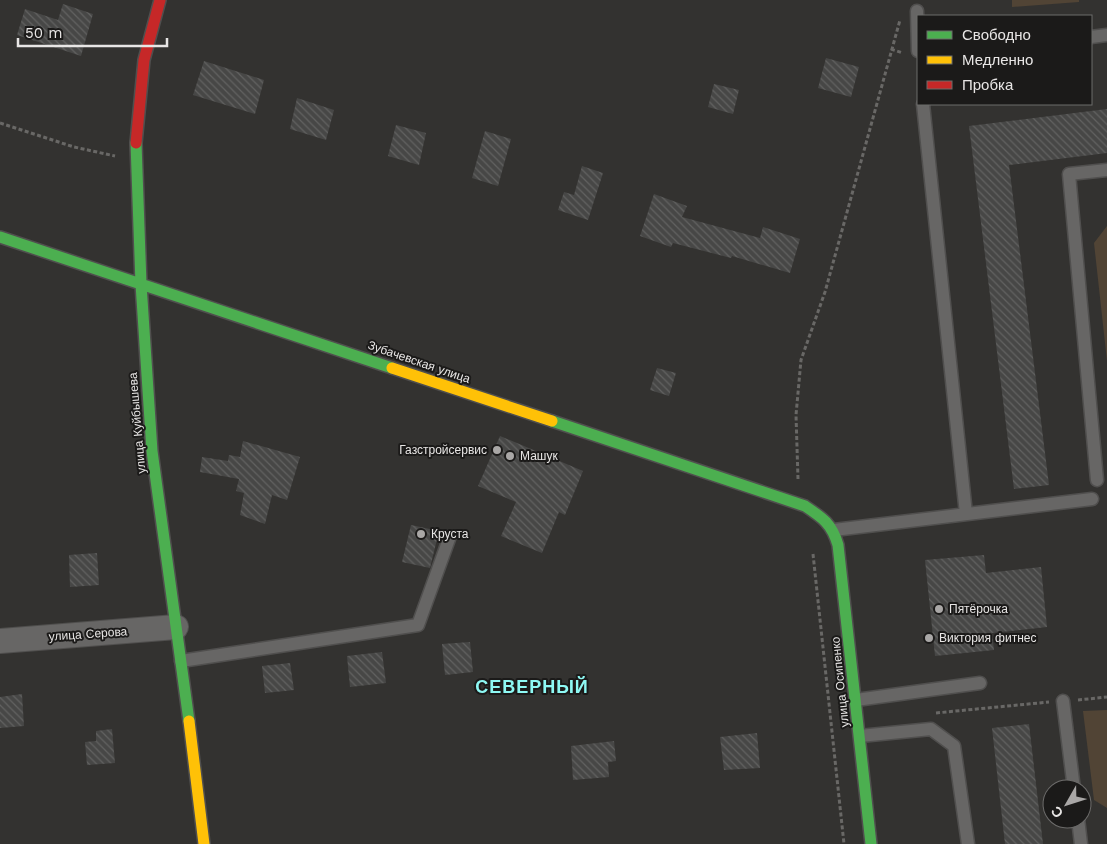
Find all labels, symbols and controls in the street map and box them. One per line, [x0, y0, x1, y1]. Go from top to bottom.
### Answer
scale bar [18, 15, 166, 47]
legend [917, 15, 1092, 105]
text: 50 m [25, 24, 62, 42]
text: Свободно [962, 26, 1031, 44]
text: Медленно [962, 51, 1033, 69]
text: Пробка [962, 76, 1014, 94]
street label: Зубачевская улица [366, 338, 472, 386]
street label: улица Куйбышева [126, 372, 148, 474]
place label: Газстройсервис [399, 443, 487, 457]
marker: Газстройсервис [491, 444, 503, 456]
place label: Машук [520, 449, 558, 463]
marker: Машук [504, 450, 516, 462]
place label: Круста [431, 527, 469, 541]
marker: Круста [415, 528, 427, 540]
place label: Пятёрочка [949, 602, 1008, 616]
marker: Пятёрочка [933, 603, 945, 615]
street label: улица Серова [48, 624, 128, 644]
place label: Виктория фитнес [939, 631, 1036, 645]
marker: Виктория фитнес [923, 632, 935, 644]
street label: улица Осипенко [828, 636, 852, 728]
district label: СЕВЕРНЫЙ [475, 676, 589, 697]
north arrow [1042, 779, 1092, 829]
text: С [1047, 803, 1066, 821]

